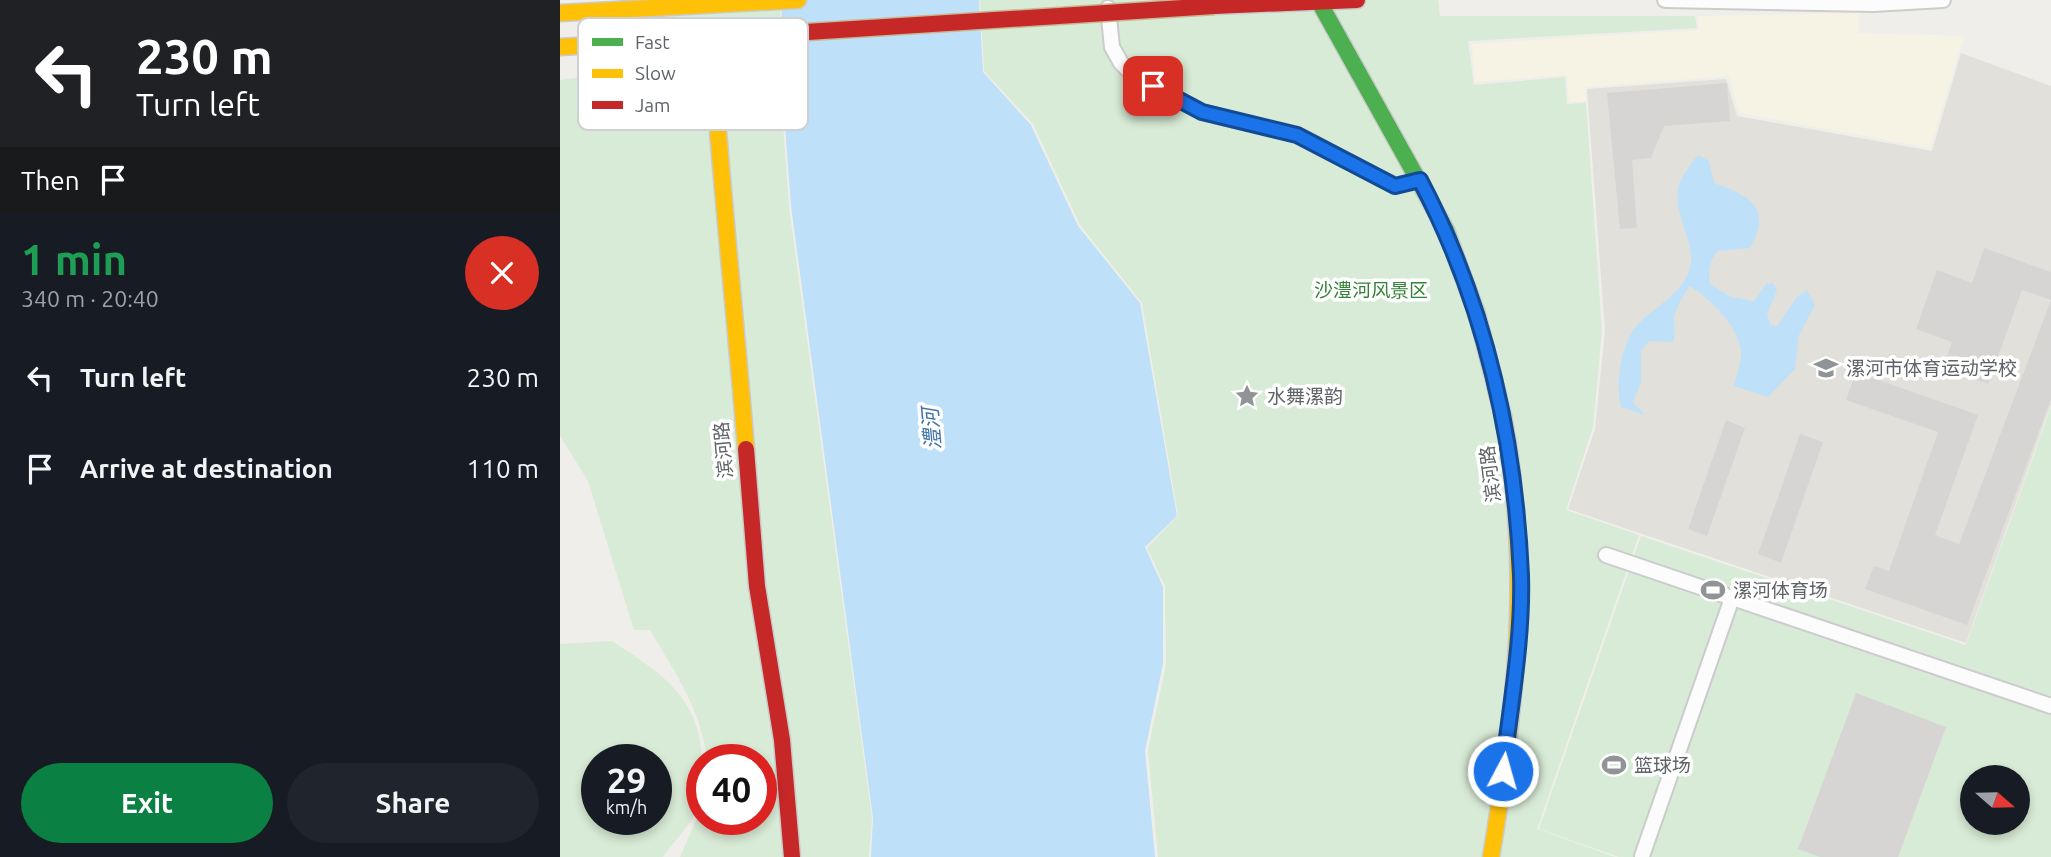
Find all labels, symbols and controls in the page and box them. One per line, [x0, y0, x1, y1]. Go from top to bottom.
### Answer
legend [578, 18, 808, 130]
icon: left [21, 28, 112, 119]
text: 230 m [136, 28, 273, 83]
text: Fast [635, 31, 670, 53]
pin [1123, 56, 1183, 116]
text: Slow [635, 62, 676, 84]
icon: arrive [1134, 67, 1172, 105]
text: Turn left [136, 86, 260, 122]
text: Jam [635, 94, 671, 116]
icon: arrive [94, 161, 132, 199]
text: Then [21, 166, 80, 195]
text: 1 min [21, 236, 127, 283]
button: close [465, 236, 539, 310]
park label: 沙澧河风景区 [1314, 279, 1428, 301]
text: 340 m · 20:40 [21, 286, 159, 311]
school or university icon: 漯河市体育运动学校 [1812, 354, 1840, 382]
place label: 漯河市体育运动学校 [1846, 357, 2017, 379]
icon: left [21, 359, 59, 397]
text: Turn left [80, 363, 186, 392]
text: 230 m [467, 363, 539, 392]
place icon: 水舞漯韵 [1233, 382, 1261, 410]
place label: 水舞漯韵 [1267, 385, 1343, 407]
water label: 澧河 [917, 403, 945, 451]
street label: 滨河路 [710, 421, 736, 479]
street label: 滨河路 [1476, 444, 1504, 504]
icon: arrive [21, 450, 59, 488]
text: Arrive at destination [80, 454, 333, 483]
text: 110 m [467, 454, 539, 483]
sports icon: 漯河体育场 [1699, 576, 1727, 604]
place label: 漯河体育场 [1733, 579, 1828, 601]
position arrow [1466, 734, 1540, 808]
speed limit sign: 40 [686, 744, 777, 835]
sports icon: 篮球场 [1600, 751, 1628, 779]
place label: 篮球场 [1634, 754, 1691, 776]
text: 29 [607, 760, 646, 800]
button: Exit [21, 763, 273, 843]
button: Share [287, 763, 539, 843]
north arrow [1960, 765, 2030, 835]
map controls [1960, 765, 2030, 835]
text: km/h [606, 797, 647, 817]

